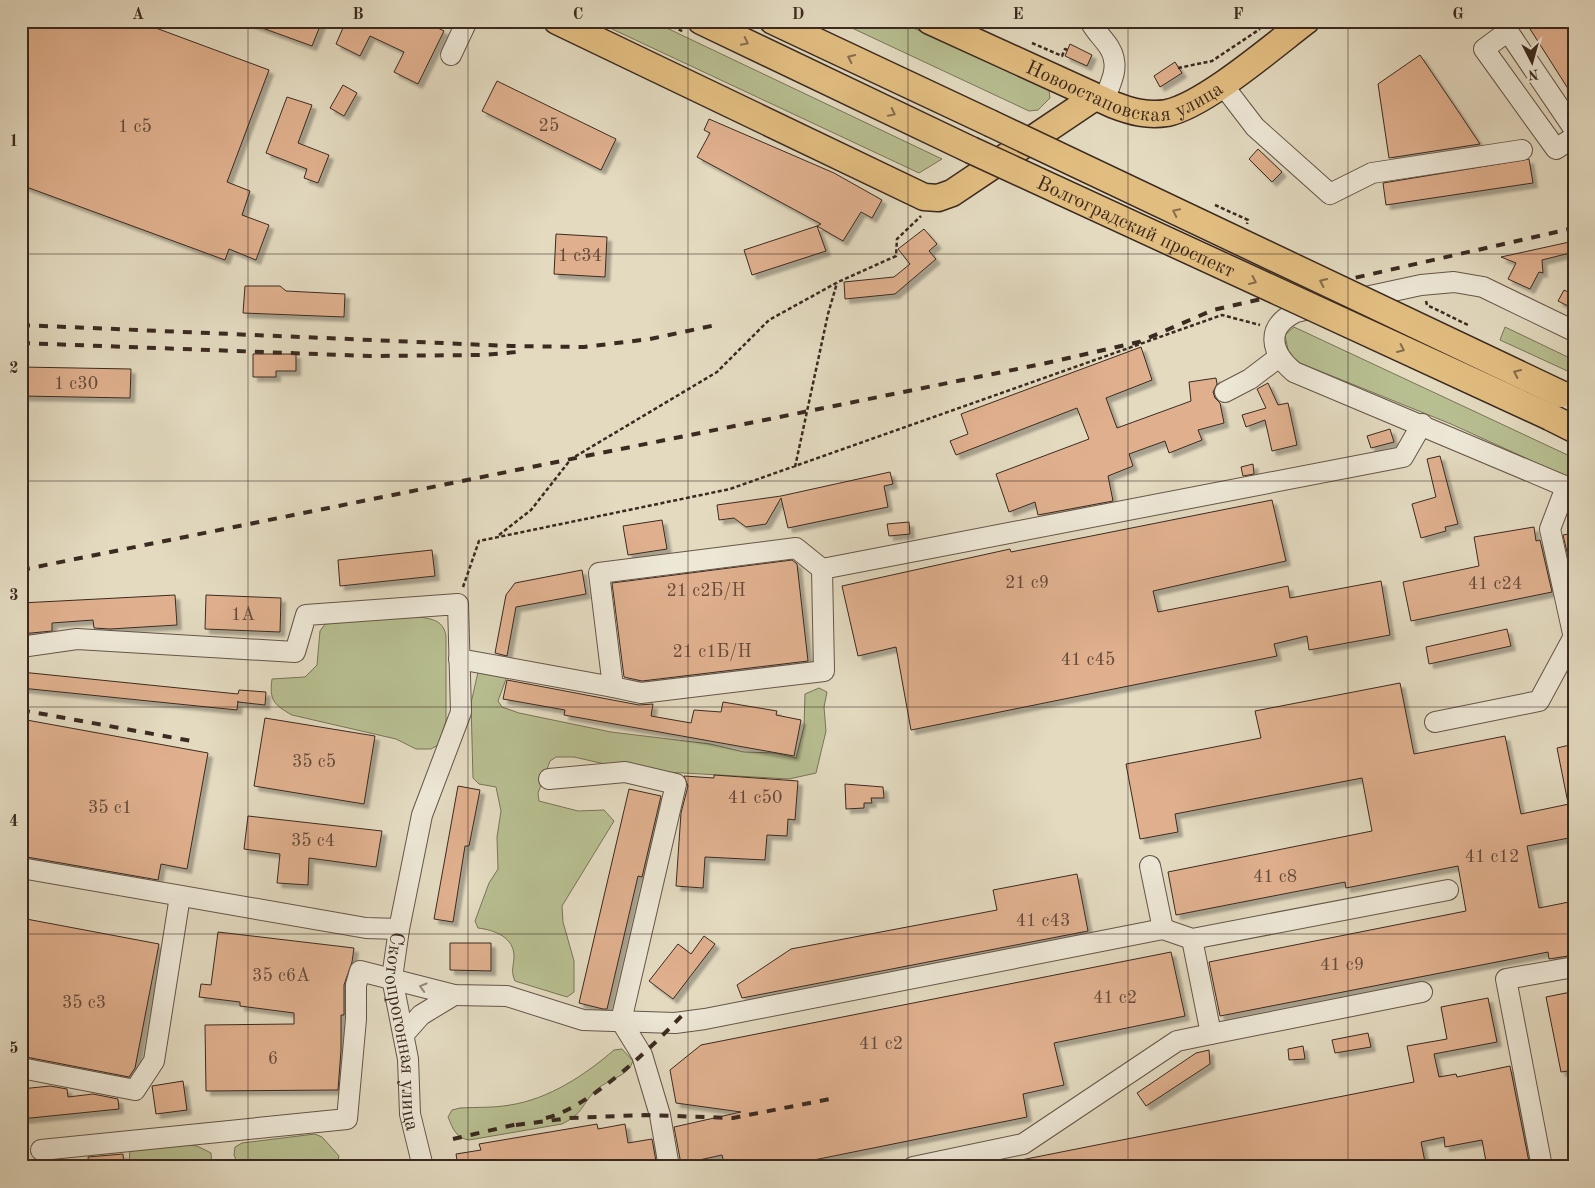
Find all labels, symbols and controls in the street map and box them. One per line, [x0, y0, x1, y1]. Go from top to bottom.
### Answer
text: A [132, 7, 144, 23]
text: B [352, 7, 364, 23]
text: C [573, 7, 583, 23]
text: D [792, 7, 804, 23]
text: E [1012, 7, 1024, 23]
text: F [1233, 7, 1244, 23]
text: G [1452, 7, 1464, 23]
one-way arrow [740, 36, 749, 47]
north arrow [1508, 38, 1558, 88]
one-way arrow [847, 53, 856, 64]
street label: Новоостаповская улица [1023, 58, 1227, 126]
text: N [1527, 66, 1539, 81]
one-way arrow [887, 106, 896, 117]
house number: 25 [539, 117, 559, 135]
house number: 1 с5 [118, 118, 152, 136]
text: 1 [9, 134, 19, 150]
street label: Волгоградский проспект [1033, 174, 1238, 282]
one-way arrow [1172, 208, 1181, 218]
house number: 1 с34 [558, 247, 602, 265]
one-way arrow [1248, 274, 1257, 285]
one-way arrow [1319, 277, 1328, 288]
one-way arrow [1396, 342, 1405, 353]
text: 2 [9, 361, 19, 377]
one-way arrow [1513, 369, 1522, 379]
house number: 1 с30 [54, 375, 98, 393]
house number: 21 с9 [1005, 574, 1049, 592]
house number: 41 с24 [1468, 575, 1522, 593]
house number: 21 с2Б/Н [666, 582, 746, 600]
text: 3 [9, 588, 19, 604]
house number: 1А [231, 606, 255, 624]
house number: 21 с1Б/Н [672, 643, 752, 661]
house number: 41 c45 [1061, 651, 1115, 669]
house number: 35 с5 [292, 753, 336, 771]
house number: 41 с50 [728, 789, 782, 807]
house number: 35 с1 [88, 799, 132, 817]
text: 4 [9, 814, 19, 830]
house number: 35 с4 [291, 832, 335, 850]
house number: 41 с12 [1465, 848, 1519, 866]
house number: 41 с8 [1253, 868, 1297, 886]
house number: 41 с43 [1016, 912, 1070, 930]
street label: Скотопрогонная улица [380, 931, 422, 1133]
house number: 41 с9 [1320, 956, 1364, 974]
house number: 35 с6А [252, 967, 310, 985]
one-way arrow [419, 982, 428, 993]
house number: 41 с2 [1093, 989, 1137, 1007]
house number: 35 с3 [62, 994, 106, 1012]
house number: 41 с2 [859, 1035, 903, 1053]
text: 5 [9, 1041, 19, 1057]
house number: 6 [268, 1050, 278, 1068]

